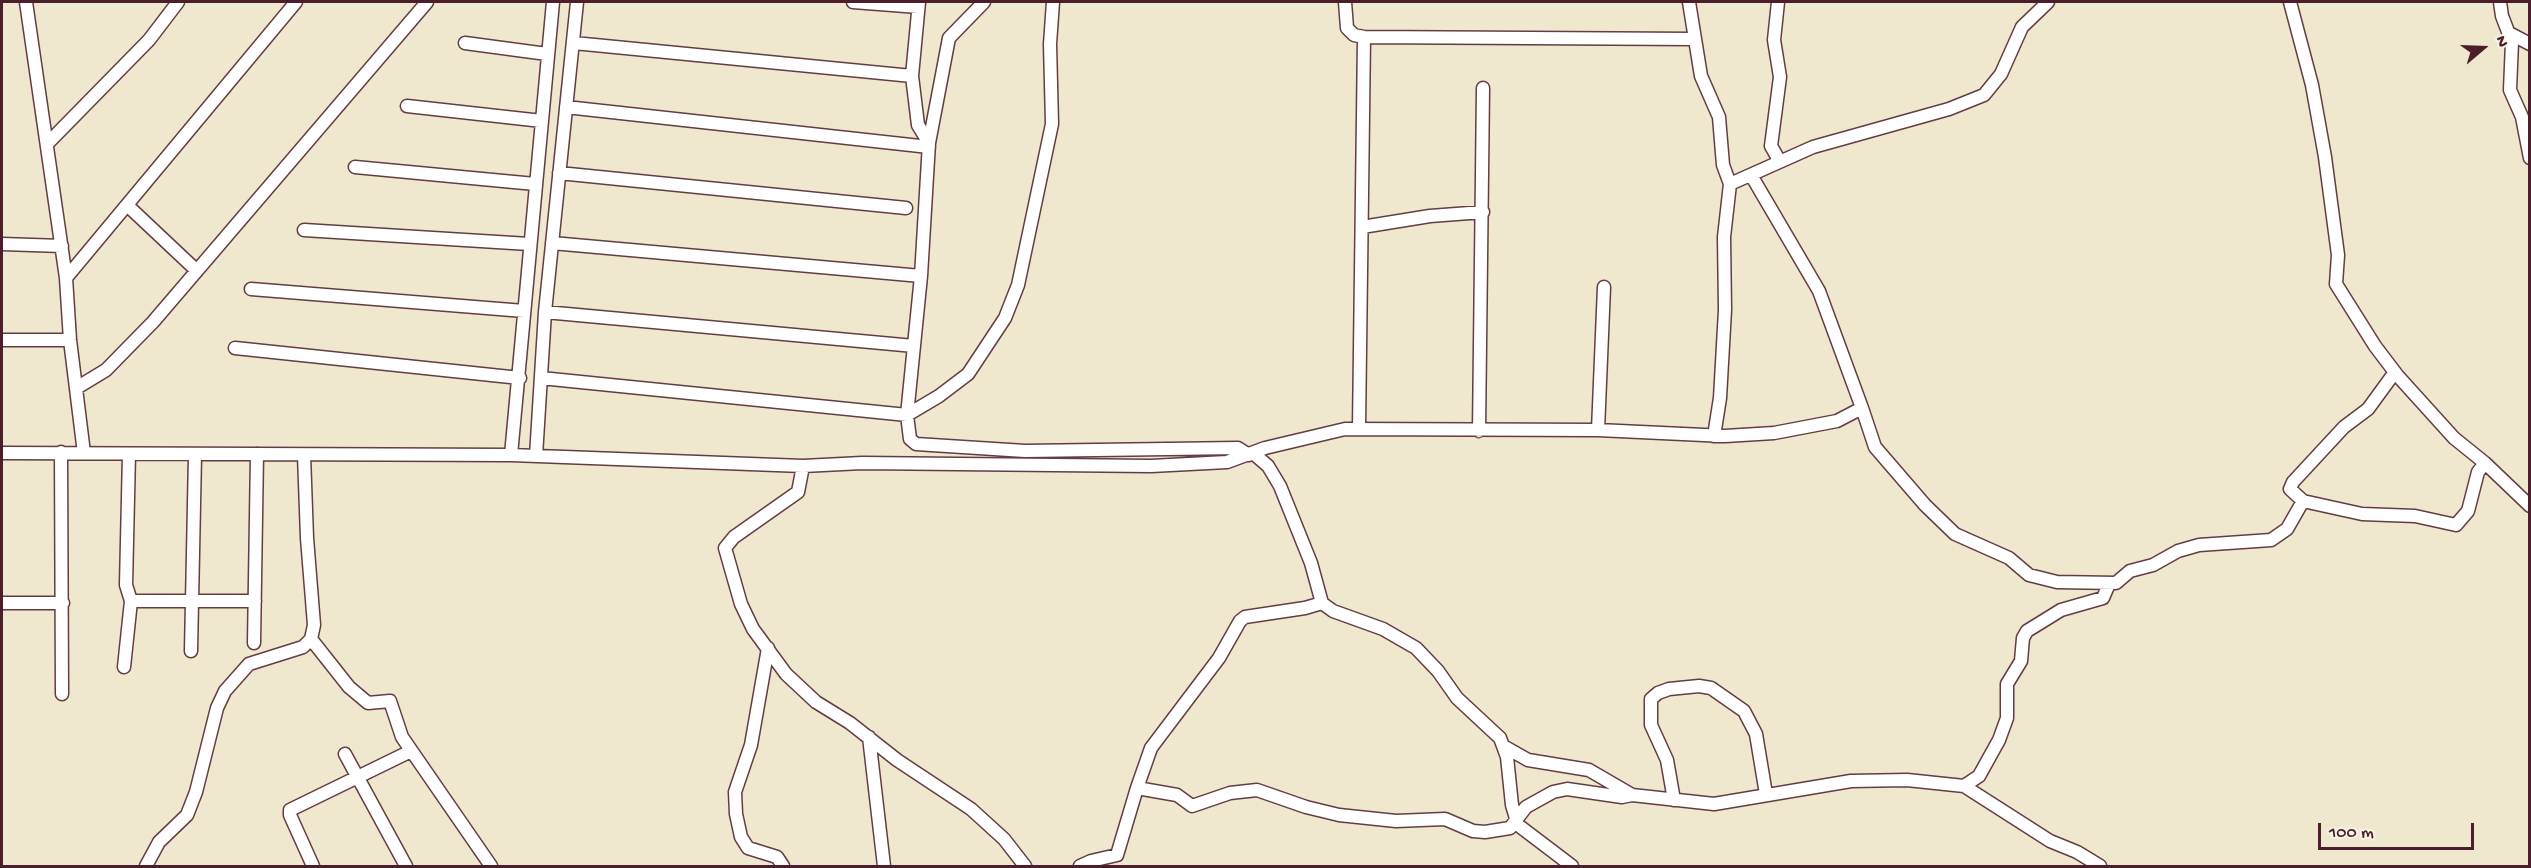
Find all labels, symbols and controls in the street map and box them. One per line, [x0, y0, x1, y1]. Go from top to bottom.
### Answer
north arrow [2453, 18, 2513, 78]
text: N [2490, 34, 2511, 50]
scale bar [2321, 811, 2477, 849]
text: 100 m [2329, 823, 2374, 844]

